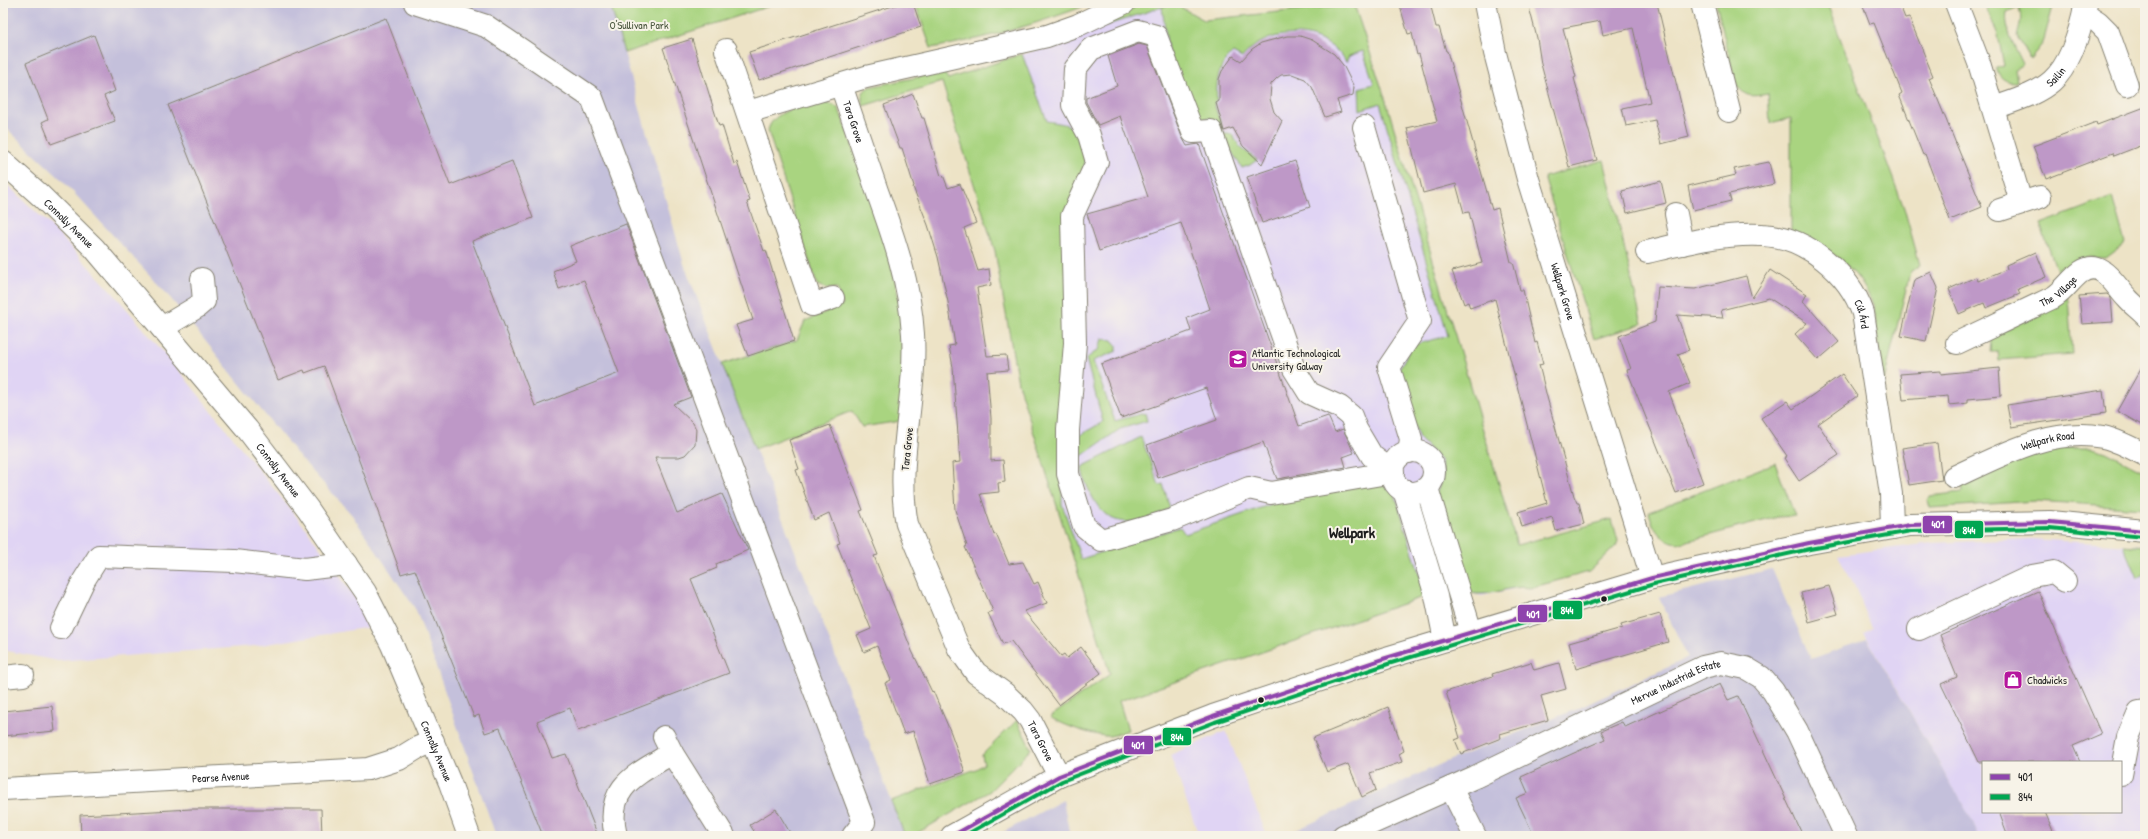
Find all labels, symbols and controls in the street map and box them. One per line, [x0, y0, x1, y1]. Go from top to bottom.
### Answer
park label: O'Sullivan Park [609, 18, 669, 32]
street label: Sailin [2043, 64, 2069, 90]
street label: Tara Grove [840, 99, 867, 145]
street label: Connolly Avenue [41, 196, 97, 251]
street label: Wellpark Grove [1547, 261, 1579, 322]
street label: The Village [2037, 272, 2080, 310]
street label: Cúl Árd [1851, 297, 1872, 330]
place label: Atlantic Technological University Galway [1252, 346, 1341, 373]
school or university icon: Atlantic Technological University Galway [1227, 348, 1249, 370]
street label: Tara Grove [898, 426, 916, 471]
street label: Wellpark Road [2019, 428, 2075, 454]
street label: Connolly Avenue [253, 440, 304, 501]
line badge: 401 [1922, 515, 1953, 534]
text: 401 [1931, 517, 1945, 531]
line badge: 844 [1954, 520, 1984, 539]
district label: Wellpark [1329, 522, 1376, 544]
text: 844 [1962, 523, 1976, 537]
unlabelled marker [1599, 594, 1609, 604]
line badge: 844 [1552, 600, 1583, 620]
text: 844 [1560, 603, 1574, 617]
line badge: 401 [1517, 604, 1548, 623]
text: 401 [1526, 607, 1540, 621]
street label: Mervue Industrial Estate [1629, 656, 1723, 708]
shop icon: Chadwicks [2002, 669, 2024, 691]
place label: Chadwicks [2027, 673, 2067, 687]
unlabelled marker [1256, 695, 1266, 705]
street label: Connolly Avenue [418, 718, 456, 784]
street label: Tara Grove [1025, 719, 1057, 764]
line badge: 844 [1162, 727, 1192, 746]
text: 844 [1170, 730, 1184, 744]
line badge: 401 [1123, 735, 1154, 755]
text: 401 [1131, 738, 1145, 752]
legend [1982, 761, 2122, 813]
street label: Pearse Avenue [192, 768, 250, 786]
text: 401 [2018, 768, 2032, 785]
text: 844 [2018, 788, 2033, 805]

